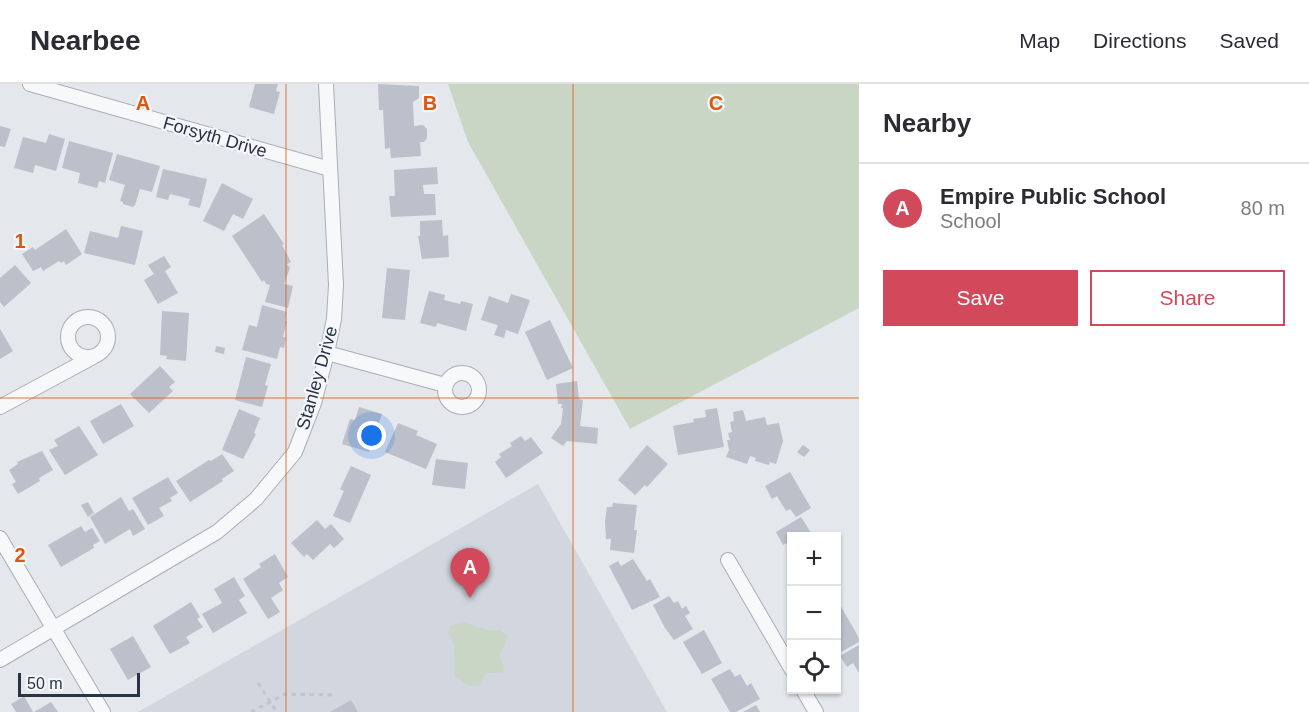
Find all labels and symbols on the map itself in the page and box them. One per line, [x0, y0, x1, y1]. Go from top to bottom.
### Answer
text: A [136, 92, 150, 114]
text: B [423, 92, 437, 114]
text: C [709, 92, 723, 114]
street label: Forsyth Drive [161, 113, 269, 161]
text: 1 [14, 230, 26, 252]
street label: Stanley Drive [293, 324, 341, 432]
your location [357, 421, 386, 450]
text: 2 [14, 544, 26, 566]
pin: A [450, 548, 490, 598]
scale bar [18, 670, 140, 698]

